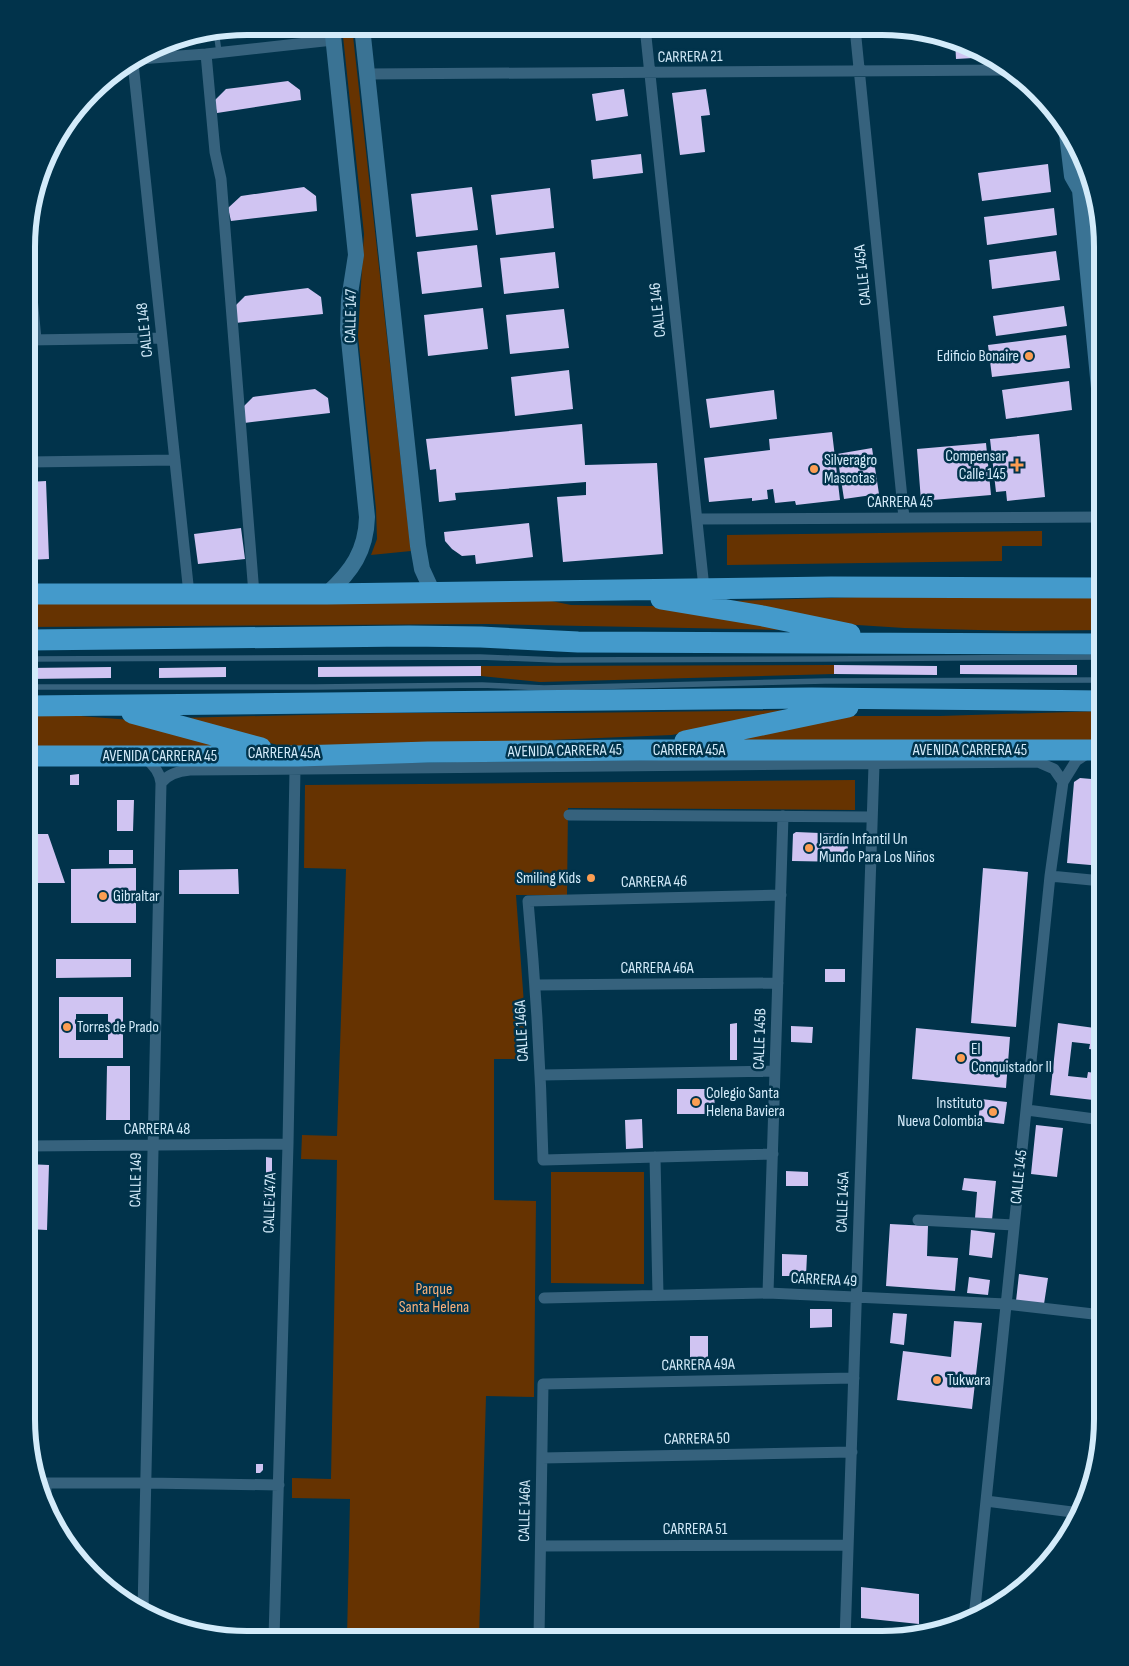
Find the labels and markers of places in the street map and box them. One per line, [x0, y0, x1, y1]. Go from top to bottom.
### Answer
place label: Edificio Bonaire [937, 347, 1019, 366]
marker: Edificio Bonaire [1023, 350, 1035, 362]
place label: Compensar Calle 145 [945, 447, 1006, 484]
place label: Silveragro Mascotas [824, 451, 877, 488]
marker: Compensar Calle 145 [1010, 458, 1024, 472]
marker: Silveragro Mascotas [808, 463, 820, 475]
place label: Jardín Infantil Un Mundo Para Los Niños [818, 830, 935, 867]
marker: Jardín Infantil Un Mundo Para Los Niños [803, 842, 815, 854]
place label: Smiling Kids [516, 869, 581, 888]
marker: Smiling Kids [585, 872, 597, 884]
place label: Gibraltar [113, 887, 160, 906]
marker: Gibraltar [97, 890, 109, 902]
place label: Torres de Prado [77, 1018, 159, 1037]
marker: Torres de Prado [61, 1021, 73, 1033]
place label: El Conquistador II [971, 1040, 1052, 1077]
marker: El Conquistador II [955, 1052, 967, 1064]
place label: Colegio Santa Helena Baviera [706, 1084, 785, 1121]
place label: Instituto Nueva Colombia [897, 1094, 983, 1131]
marker: Colegio Santa Helena Baviera [690, 1096, 702, 1108]
marker: Instituto Nueva Colombia [987, 1106, 999, 1118]
place label: Tukwara [947, 1371, 991, 1390]
marker: Tukwara [931, 1374, 943, 1386]

